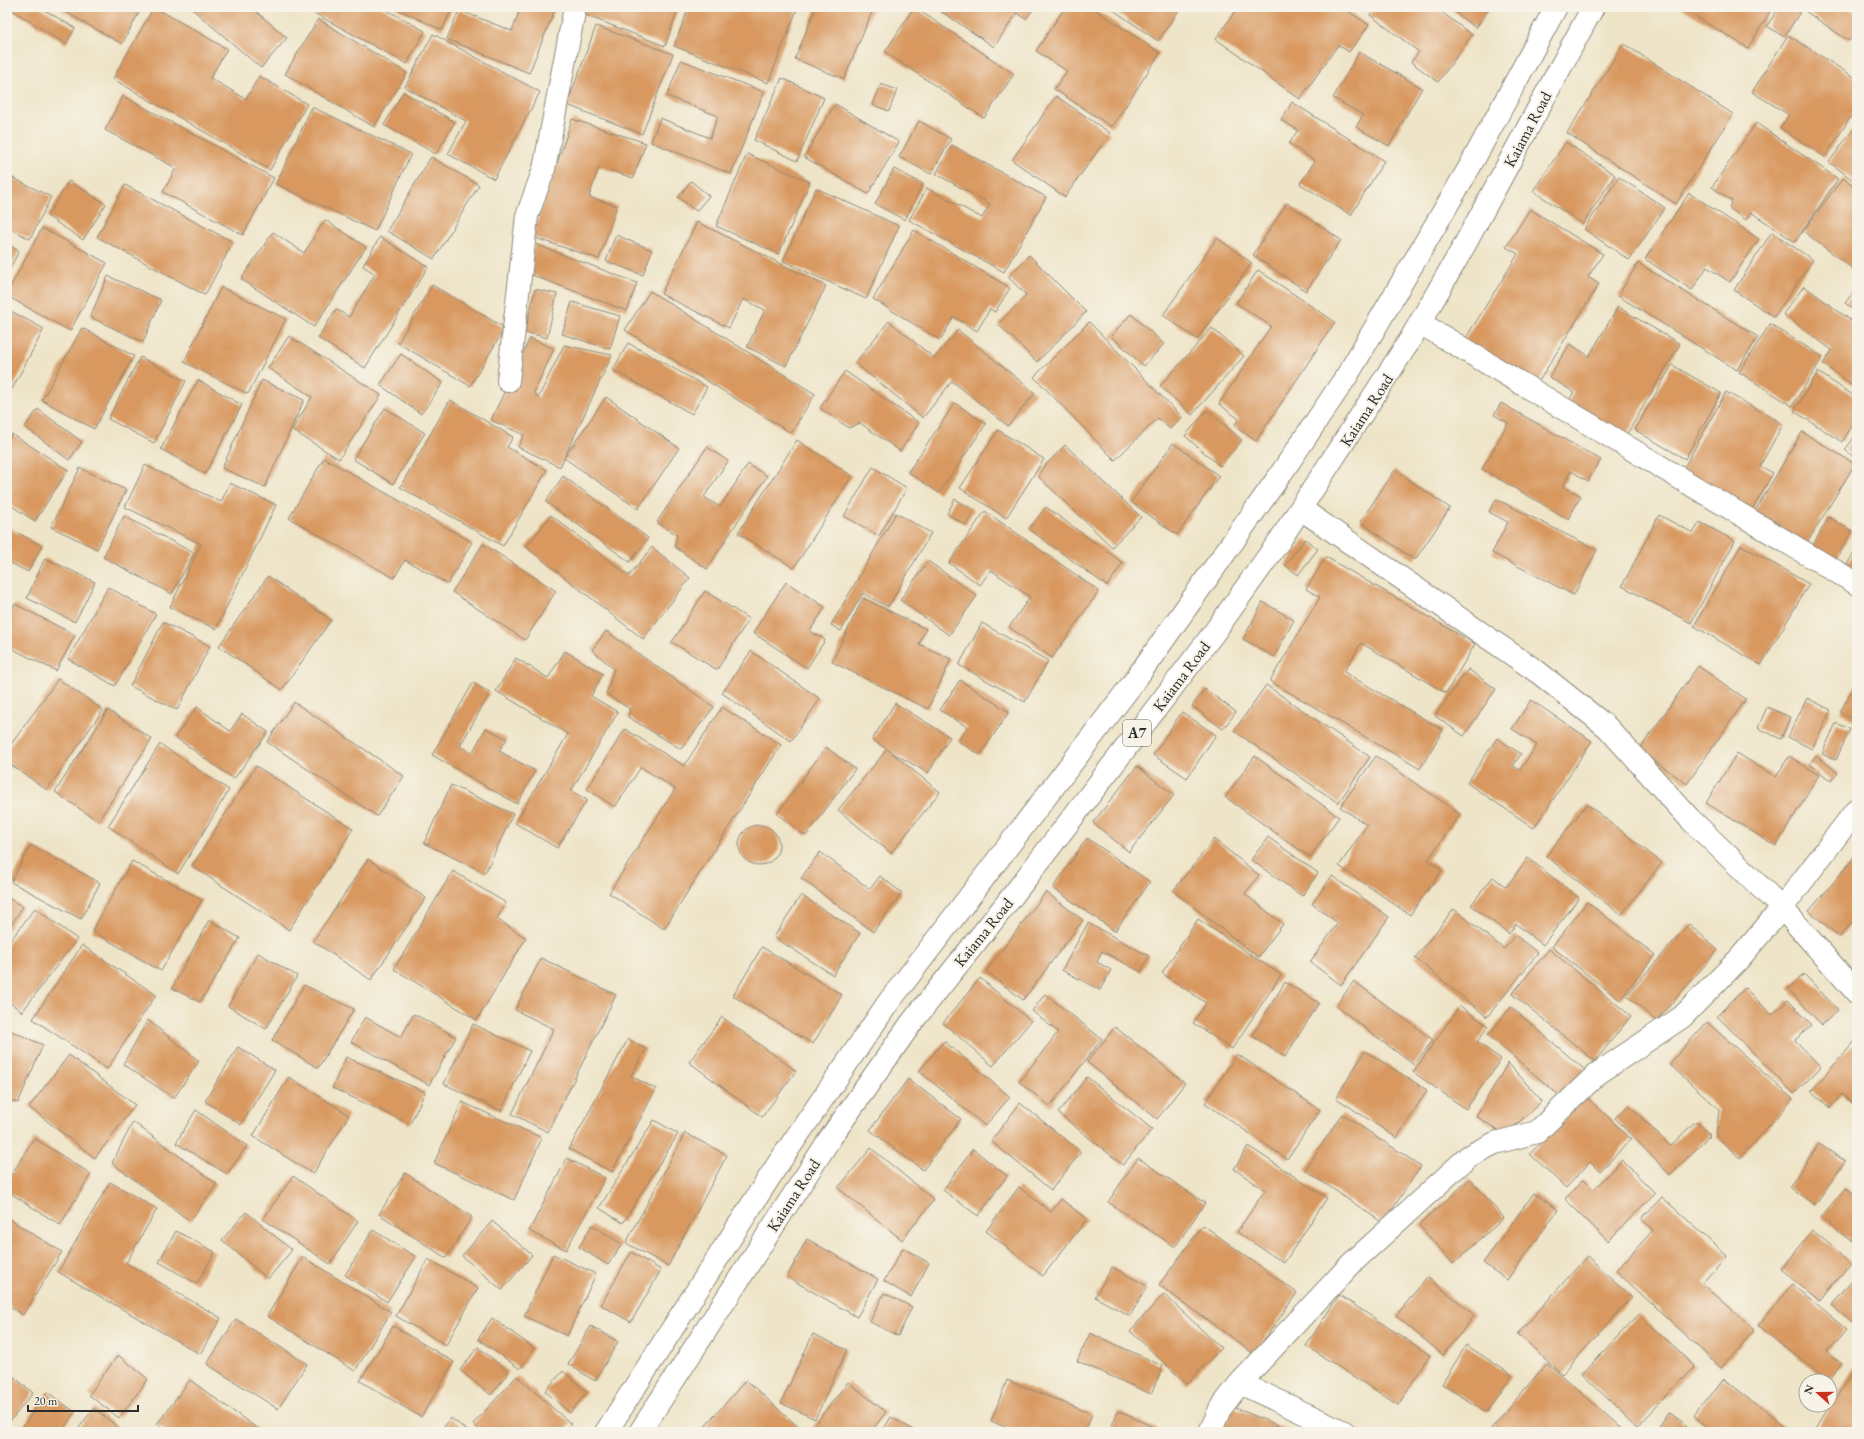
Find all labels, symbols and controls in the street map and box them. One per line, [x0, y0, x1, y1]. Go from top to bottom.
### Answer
street label: Kaiama Road [1499, 87, 1557, 171]
street label: Kaiama Road [1335, 369, 1398, 451]
street label: Kaiama Road [1148, 636, 1215, 716]
road number: A7 [1123, 720, 1151, 746]
street label: Kaiama Road [949, 893, 1018, 971]
street label: Kaiama Road [762, 1154, 825, 1236]
north arrow [1798, 1373, 1838, 1413]
text: N [1801, 1383, 1817, 1396]
scale bar [28, 1387, 138, 1413]
text: 20 m [34, 1393, 58, 1409]

